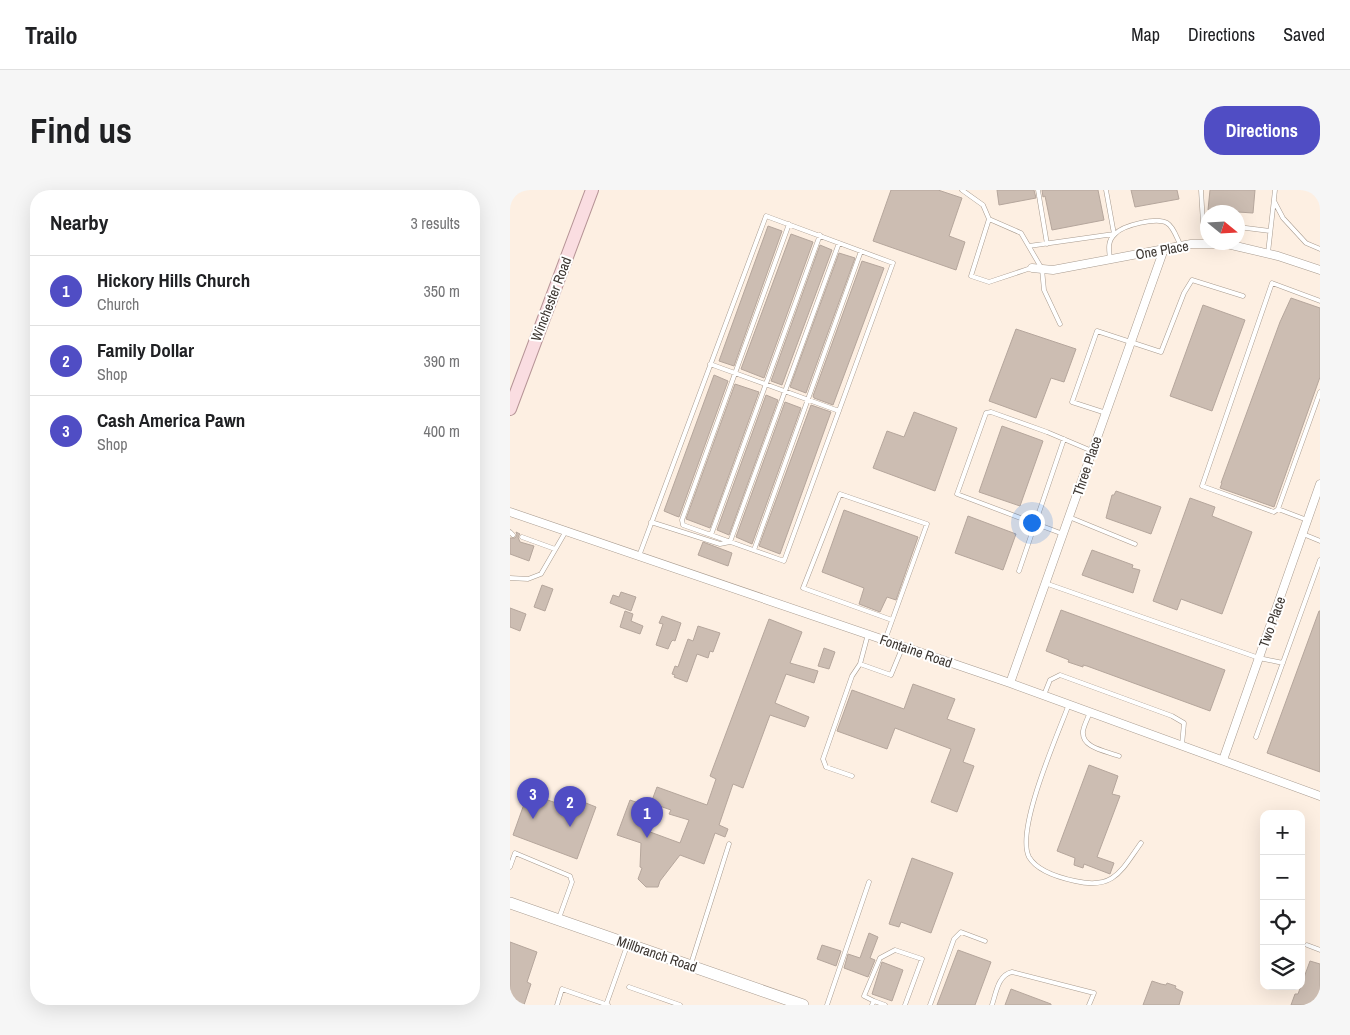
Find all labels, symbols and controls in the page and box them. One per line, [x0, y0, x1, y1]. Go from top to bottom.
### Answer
text: Trailo [25, 19, 78, 51]
text: Map [1131, 22, 1160, 47]
text: Directions [1188, 22, 1255, 47]
text: Saved [1283, 22, 1325, 47]
button: Directions [1204, 106, 1320, 155]
text: Find us [30, 107, 132, 154]
north arrow [1200, 205, 1245, 250]
text: Nearby [50, 208, 108, 237]
text: 3 results [410, 212, 460, 234]
street label: One Place [1134, 236, 1190, 264]
street label: Winchester Road [527, 254, 575, 344]
text: Hickory Hills Church [97, 267, 250, 293]
text: 1 [62, 280, 70, 302]
text: 350 m [424, 280, 460, 302]
text: Church [97, 293, 139, 315]
text: Family Dollar [97, 337, 194, 363]
text: 2 [62, 350, 70, 372]
text: 390 m [424, 350, 460, 372]
text: Shop [97, 363, 128, 385]
text: Cash America Pawn [97, 407, 245, 433]
text: 3 [62, 420, 70, 442]
text: 400 m [424, 420, 460, 442]
text: Shop [97, 433, 128, 455]
street label: Three Place [1068, 434, 1106, 498]
your location [1019, 510, 1045, 536]
street label: Two Place [1254, 594, 1290, 650]
street label: Fontaine Road [877, 630, 955, 672]
pin: 3 [517, 778, 549, 819]
pin: 2 [554, 786, 586, 827]
pin: 1 [631, 797, 663, 838]
map controls [1260, 810, 1305, 990]
button: + [1260, 810, 1305, 855]
button: − [1260, 855, 1305, 900]
button: locate [1260, 900, 1305, 945]
street label: Millbranch Road [615, 932, 699, 976]
button: layers [1260, 945, 1305, 990]

